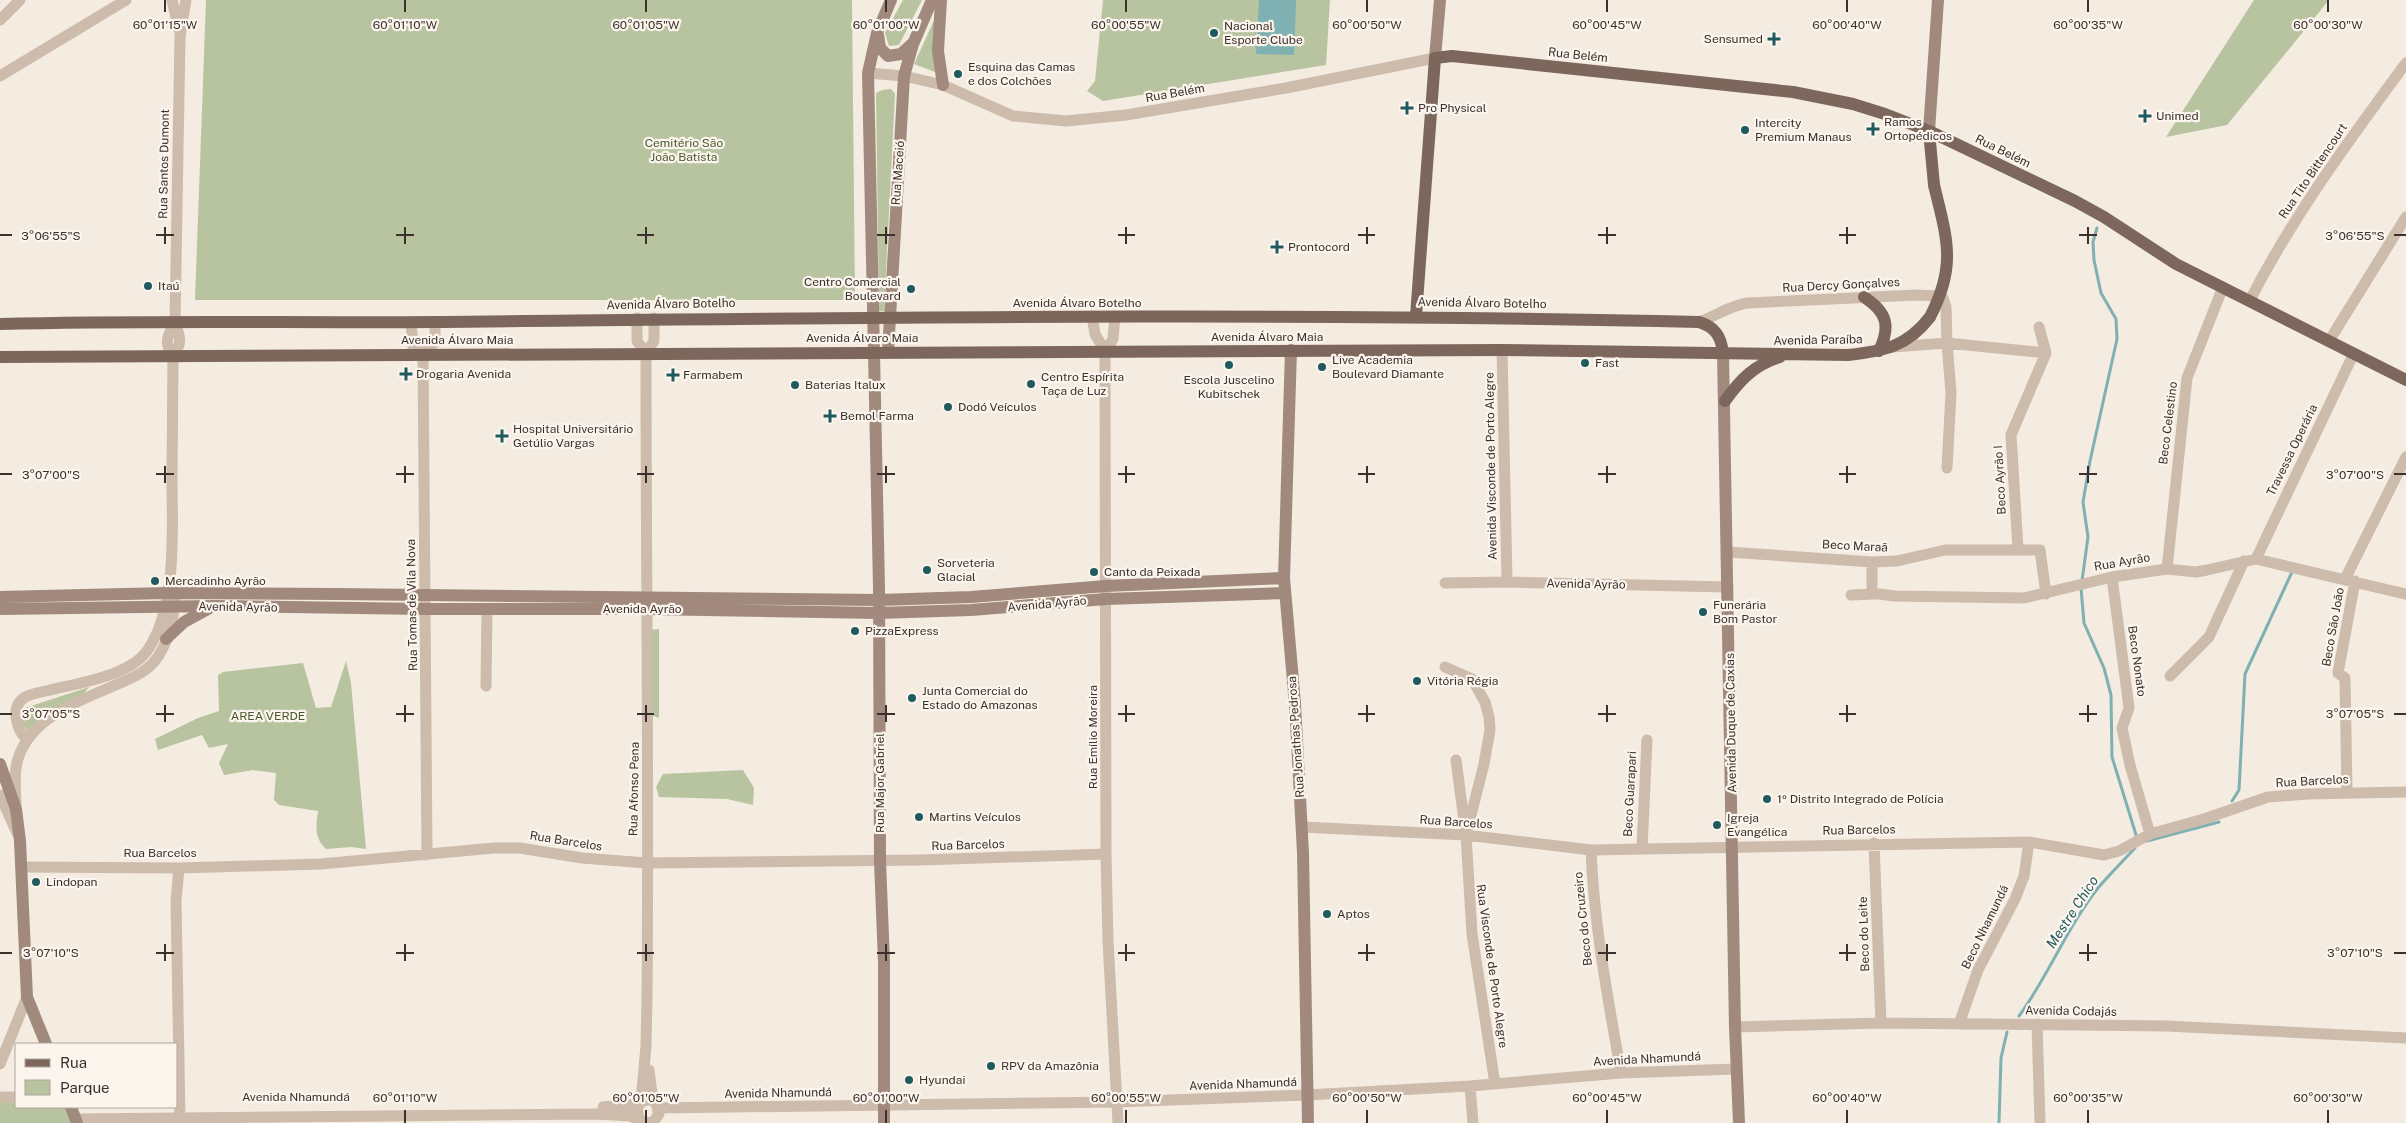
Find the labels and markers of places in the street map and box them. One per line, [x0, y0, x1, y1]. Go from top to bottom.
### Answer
place label: Nacional Esporte Clube [1224, 19, 1303, 47]
marker: Nacional Esporte Clube [1208, 27, 1220, 39]
place label: Sensumed [1704, 32, 1763, 46]
marker: Sensumed [1767, 32, 1781, 46]
place label: Esquina das Camas e dos Colchões [968, 60, 1075, 88]
marker: Esquina das Camas e dos Colchões [952, 68, 964, 80]
marker: Pro Physical [1400, 101, 1414, 115]
place label: Pro Physical [1418, 101, 1487, 115]
marker: Unimed [2138, 109, 2152, 123]
place label: Unimed [2156, 109, 2199, 123]
place label: Ramos Ortopédicos [1884, 115, 1952, 143]
place label: Intercity Premium Manaus [1755, 116, 1852, 144]
marker: Ramos Ortopédicos [1866, 122, 1880, 136]
marker: Intercity Premium Manaus [1739, 124, 1751, 136]
marker: Prontocord [1270, 240, 1284, 254]
place label: Prontocord [1288, 240, 1350, 254]
place label: Centro Comercial Boulevard [804, 275, 901, 303]
place label: Itaú [158, 279, 180, 293]
marker: Itaú [142, 280, 154, 292]
marker: Centro Comercial Boulevard [905, 283, 917, 295]
place label: Live Academia Boulevard Diamante [1332, 353, 1444, 381]
place label: Fast [1595, 356, 1620, 370]
marker: Fast [1579, 357, 1591, 369]
marker: Escola Juscelino Kubitschek [1223, 359, 1235, 371]
marker: Live Academia Boulevard Diamante [1316, 361, 1328, 373]
place label: Drogaria Avenida [416, 367, 511, 381]
marker: Drogaria Avenida [400, 368, 412, 380]
place label: Farmabem [683, 368, 743, 382]
marker: Farmabem [667, 369, 679, 381]
place label: Centro Espírita Taça de Luz [1041, 370, 1124, 398]
place label: Escola Juscelino Kubitschek [1183, 373, 1275, 401]
place label: Baterias Italux [805, 378, 886, 392]
marker: Centro Espírita Taça de Luz [1025, 378, 1037, 390]
marker: Baterias Italux [789, 379, 801, 391]
place label: Dodó Veículos [958, 400, 1037, 414]
marker: Dodó Veículos [942, 401, 954, 413]
place label: Bemol Farma [840, 409, 914, 423]
marker: Bemol Farma [824, 410, 836, 422]
place label: Hospital Universitário Getúlio Vargas [513, 422, 634, 450]
marker: Hospital Universitário Getúlio Vargas [495, 429, 509, 443]
place label: Sorveteria Glacial [937, 556, 995, 584]
marker: Sorveteria Glacial [921, 564, 933, 576]
place label: Canto da Peixada [1104, 565, 1200, 579]
marker: Canto da Peixada [1088, 566, 1100, 578]
place label: Mercadinho Ayrão [165, 574, 266, 588]
marker: Mercadinho Ayrão [149, 575, 161, 587]
place label: Funerária Bom Pastor [1713, 598, 1777, 626]
marker: Funerária Bom Pastor [1697, 606, 1709, 618]
place label: PizzaExpress [865, 624, 939, 638]
marker: PizzaExpress [849, 625, 861, 637]
place label: Vitória Régia [1427, 674, 1498, 688]
marker: Vitória Régia [1411, 675, 1423, 687]
place label: Junta Comercial do Estado do Amazonas [922, 684, 1038, 712]
marker: Junta Comercial do Estado do Amazonas [906, 692, 918, 704]
place label: 1º Distrito Integrado de Polícia [1777, 792, 1944, 806]
marker: 1º Distrito Integrado de Polícia [1761, 793, 1773, 805]
place label: Martins Veículos [929, 810, 1021, 824]
marker: Martins Veículos [913, 811, 925, 823]
place label: Igreja Evangélica [1727, 811, 1787, 839]
marker: Igreja Evangélica [1711, 819, 1723, 831]
place label: Lindopan [46, 875, 98, 889]
marker: Lindopan [30, 876, 42, 888]
place label: Aptos [1337, 907, 1370, 921]
marker: Aptos [1321, 908, 1333, 920]
place label: RPV da Amazônia [1001, 1059, 1099, 1073]
marker: RPV da Amazônia [985, 1060, 997, 1072]
place label: Hyundai [919, 1073, 965, 1087]
marker: Hyundai [903, 1074, 915, 1086]

